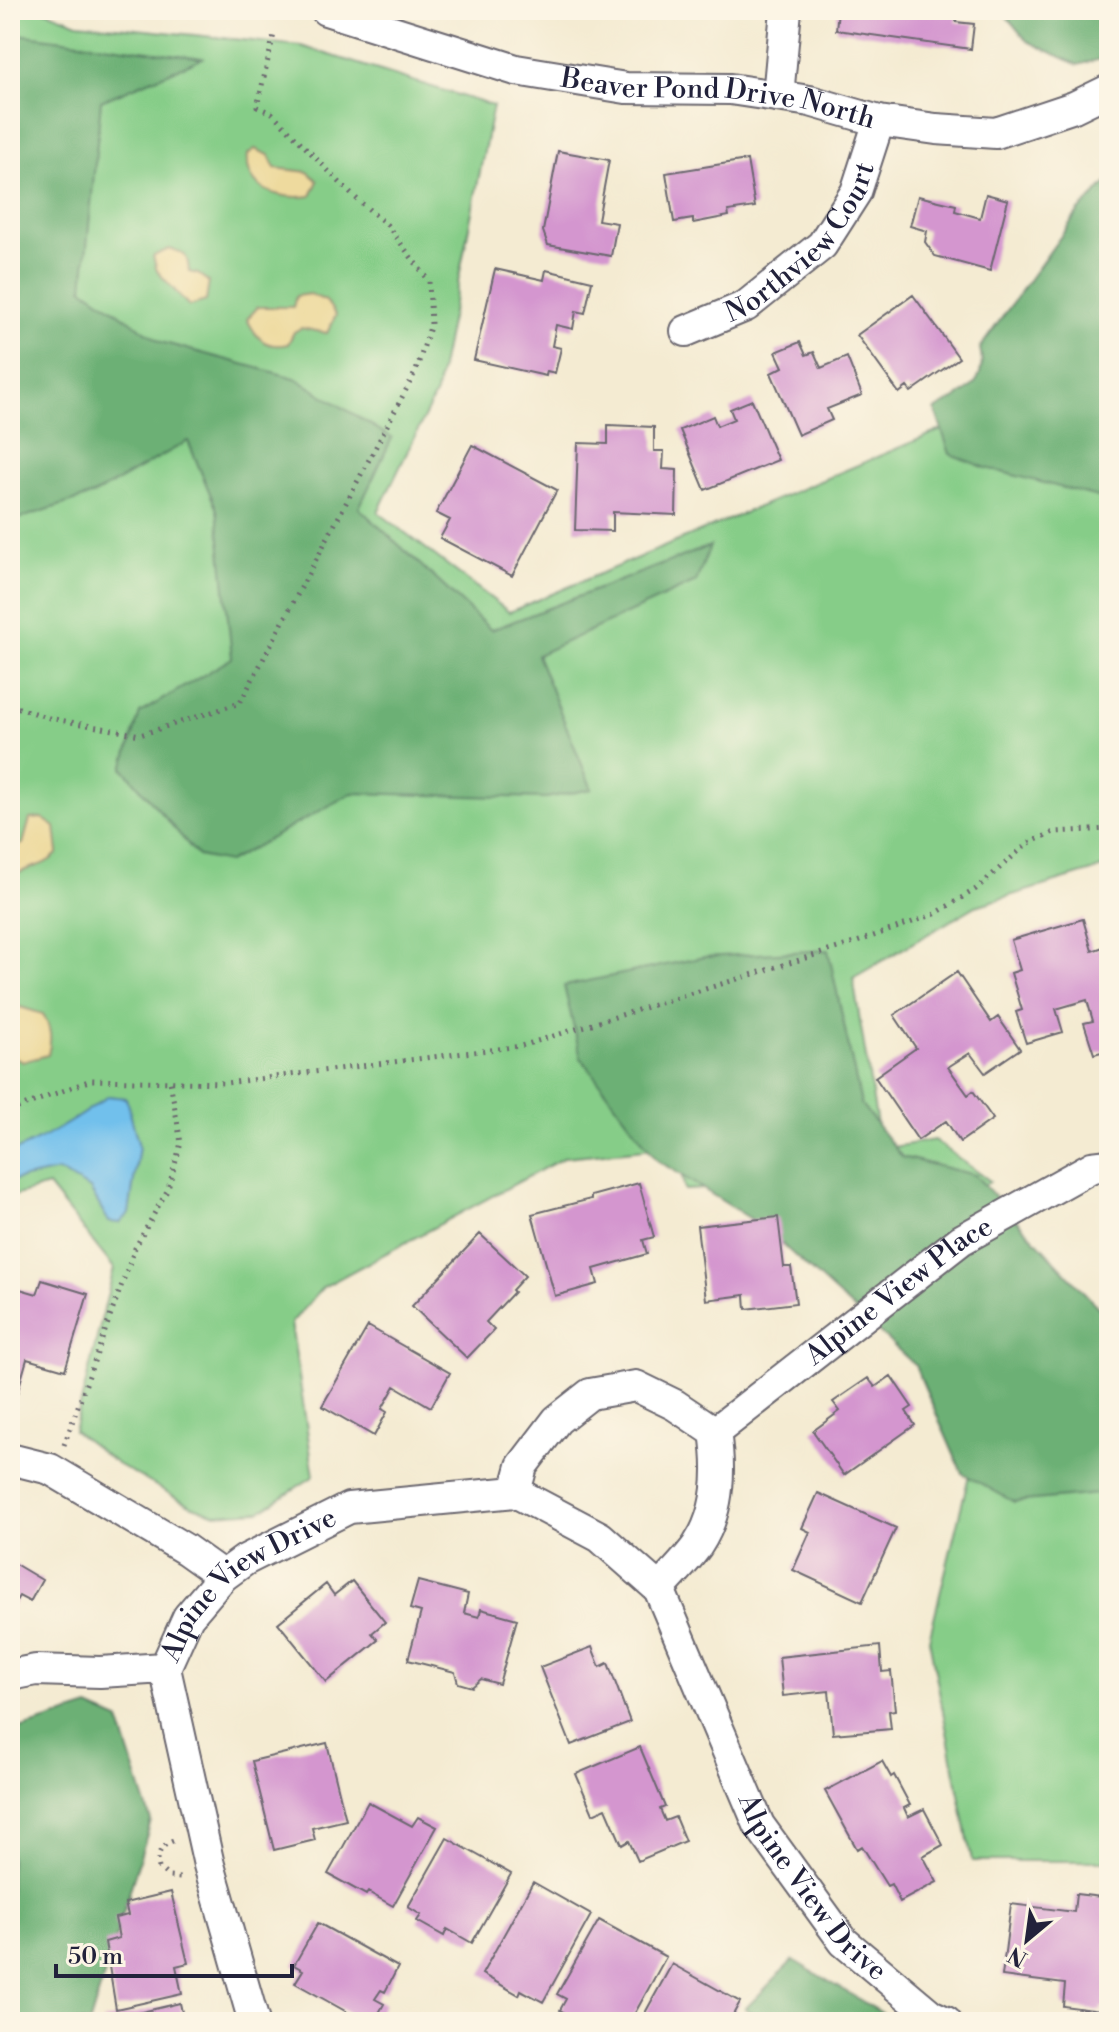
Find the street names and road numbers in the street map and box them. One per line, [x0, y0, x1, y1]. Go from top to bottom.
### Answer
street label: Beaver Pond Drive North [557, 60, 880, 137]
street label: Northview Court [720, 157, 882, 330]
street label: Alpine View Place [797, 1209, 998, 1373]
street label: Alpine View Drive [152, 1500, 342, 1668]
street label: Alpine View Drive [730, 1788, 894, 1988]

